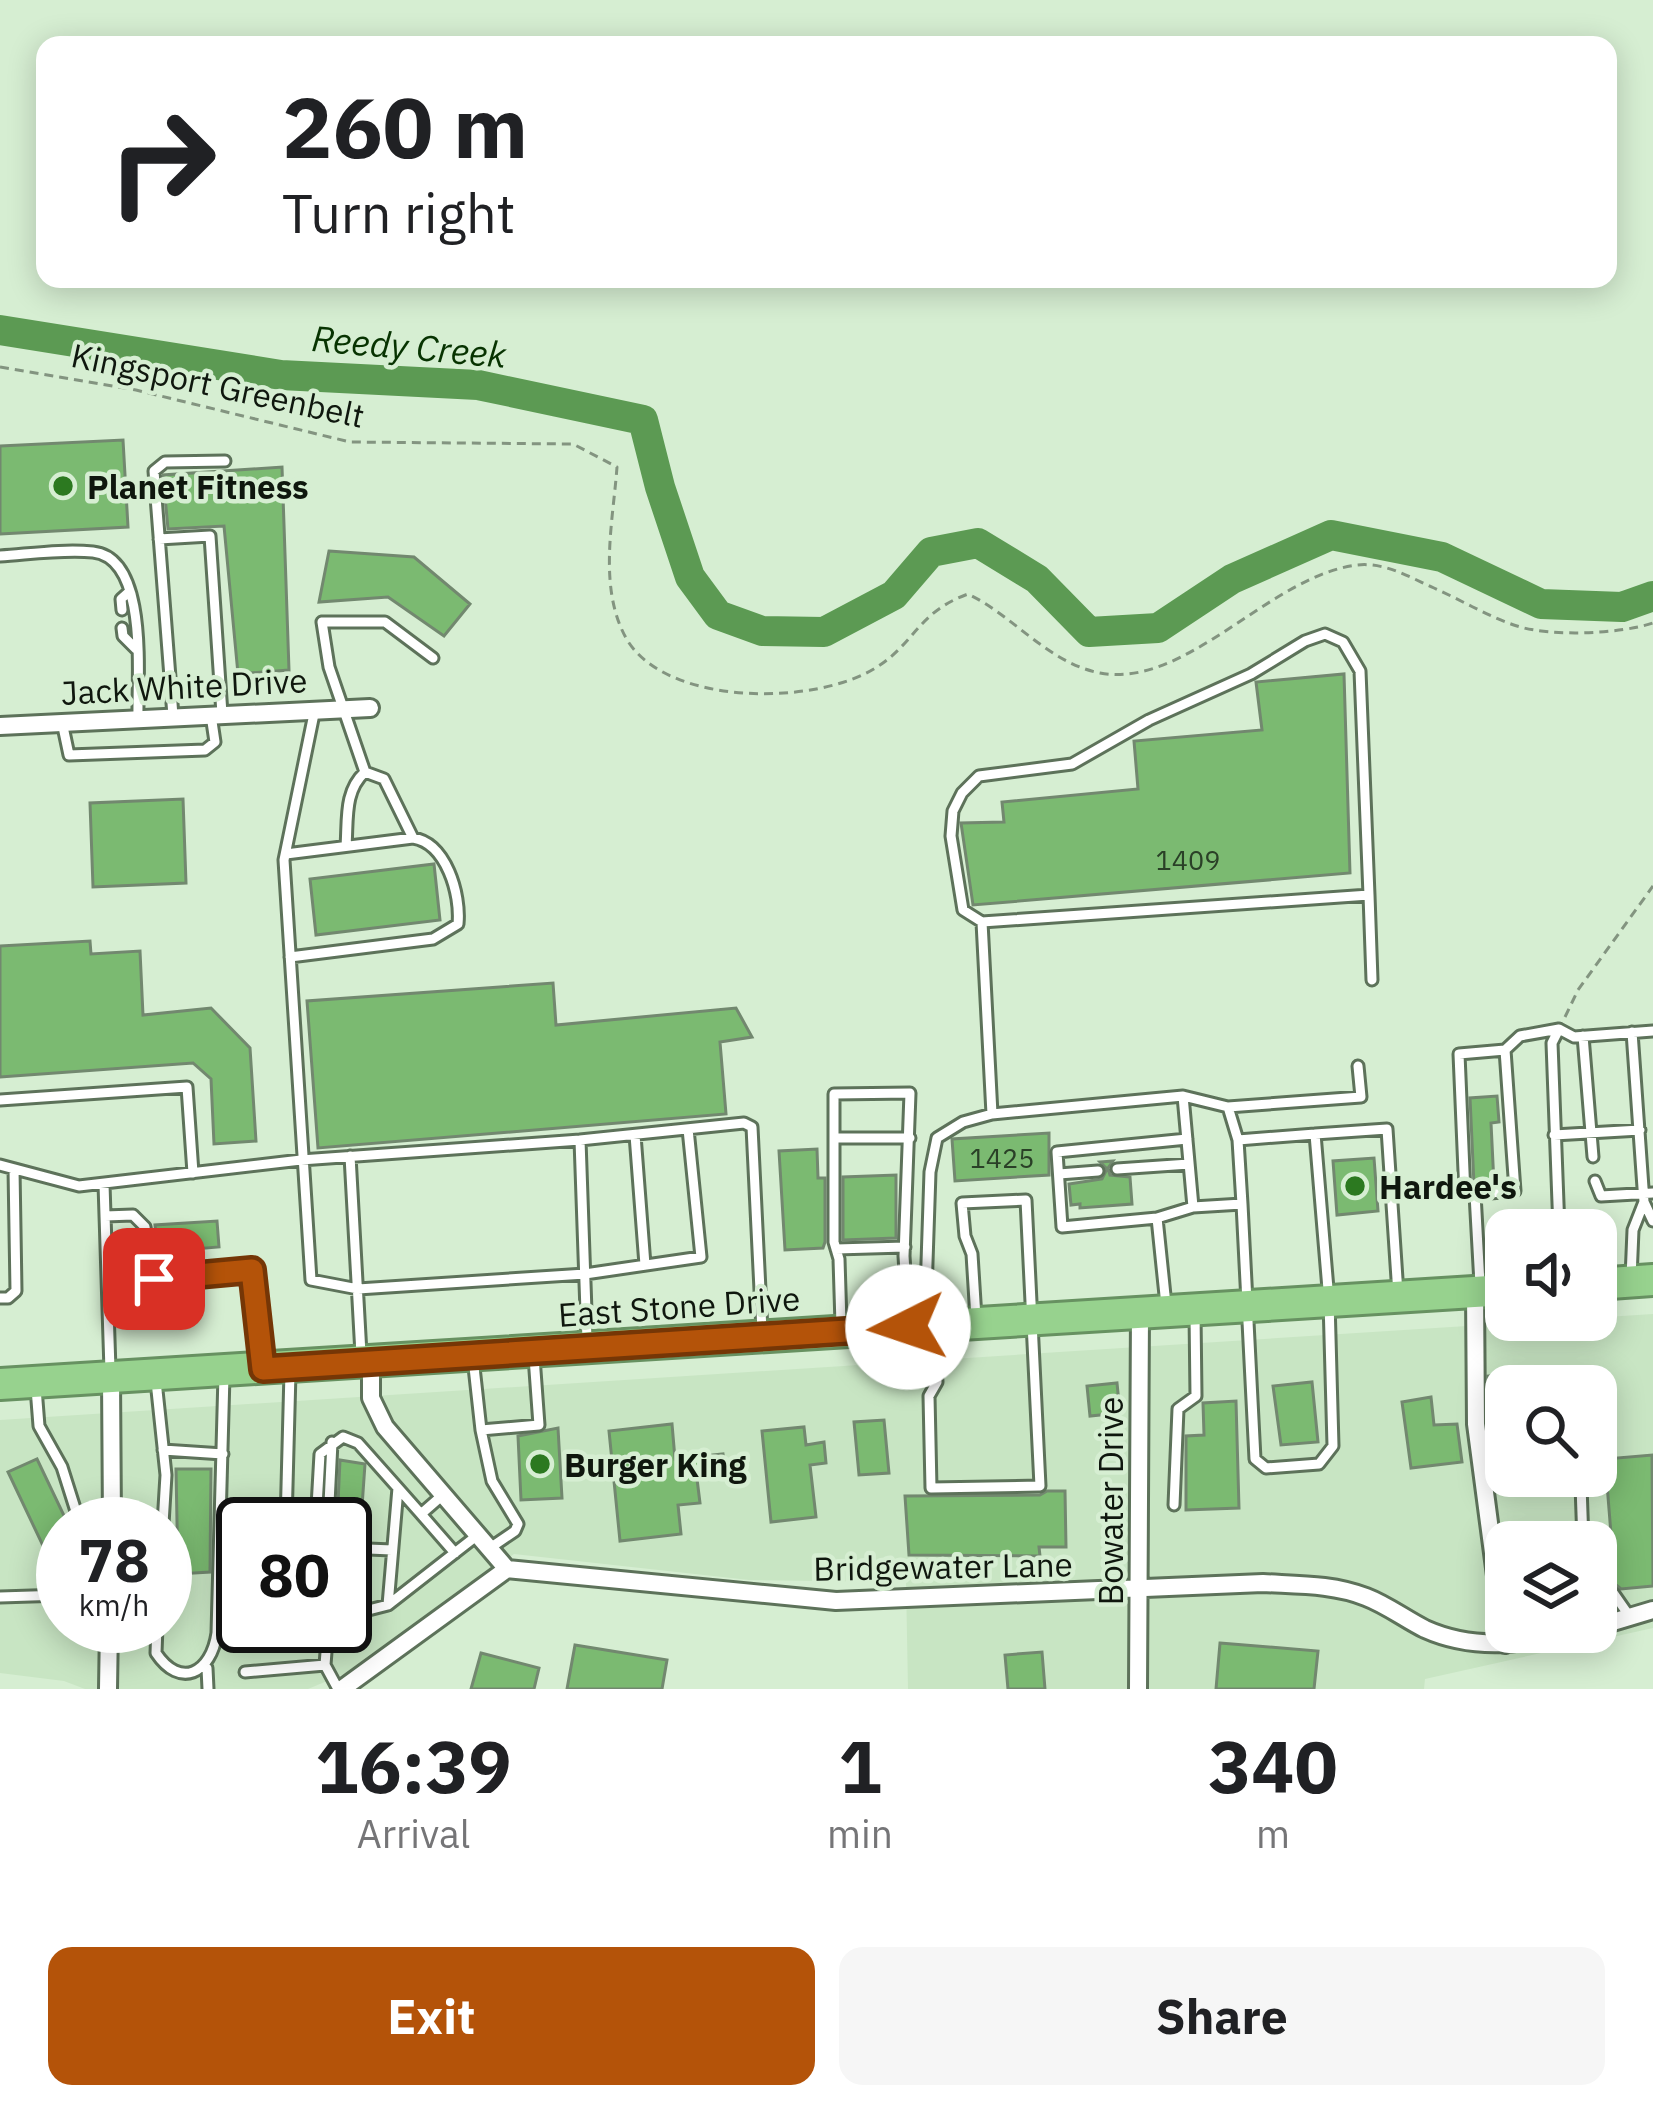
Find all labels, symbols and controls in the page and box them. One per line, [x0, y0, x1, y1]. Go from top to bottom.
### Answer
text: 260 m [282, 72, 528, 181]
icon: right [84, 84, 240, 240]
text: Turn right [282, 178, 516, 248]
water label: Reedy Creek [310, 314, 509, 378]
street label: Kingsport Greenbelt [68, 333, 368, 437]
place label: Planet Fitness [87, 465, 309, 508]
marker: Planet Fitness [50, 473, 76, 499]
street label: Jack White Drive [60, 658, 308, 714]
house number: 1409 [1156, 842, 1220, 877]
house number: 1425 [970, 1140, 1034, 1175]
place label: Hardee's [1379, 1165, 1517, 1208]
marker: Hardee's [1342, 1173, 1368, 1199]
map controls [1485, 1209, 1617, 1653]
button: sound [1485, 1209, 1617, 1341]
pin [103, 1228, 205, 1330]
icon: arrive [121, 1246, 187, 1312]
position arrow [845, 1264, 971, 1390]
street label: East Stone Drive [557, 1276, 801, 1336]
button: search [1485, 1365, 1617, 1497]
street label: Bowater Drive [1089, 1397, 1132, 1605]
place label: Burger King [564, 1443, 747, 1486]
marker: Burger King [527, 1451, 553, 1477]
speed limit sign: 80 [216, 1497, 372, 1653]
text: 78 [78, 1520, 150, 1599]
button: layers [1485, 1521, 1617, 1653]
street label: Bridgewater Lane [813, 1542, 1073, 1590]
text: km/h [79, 1585, 149, 1624]
text: 16:39 [315, 1719, 512, 1813]
text: 1 [838, 1719, 882, 1813]
text: 340 [1208, 1719, 1338, 1813]
text: Arrival [357, 1808, 470, 1859]
text: min [827, 1808, 893, 1859]
text: m [1256, 1808, 1290, 1859]
button: Exit [48, 1947, 815, 2085]
button: Share [839, 1947, 1605, 2085]

